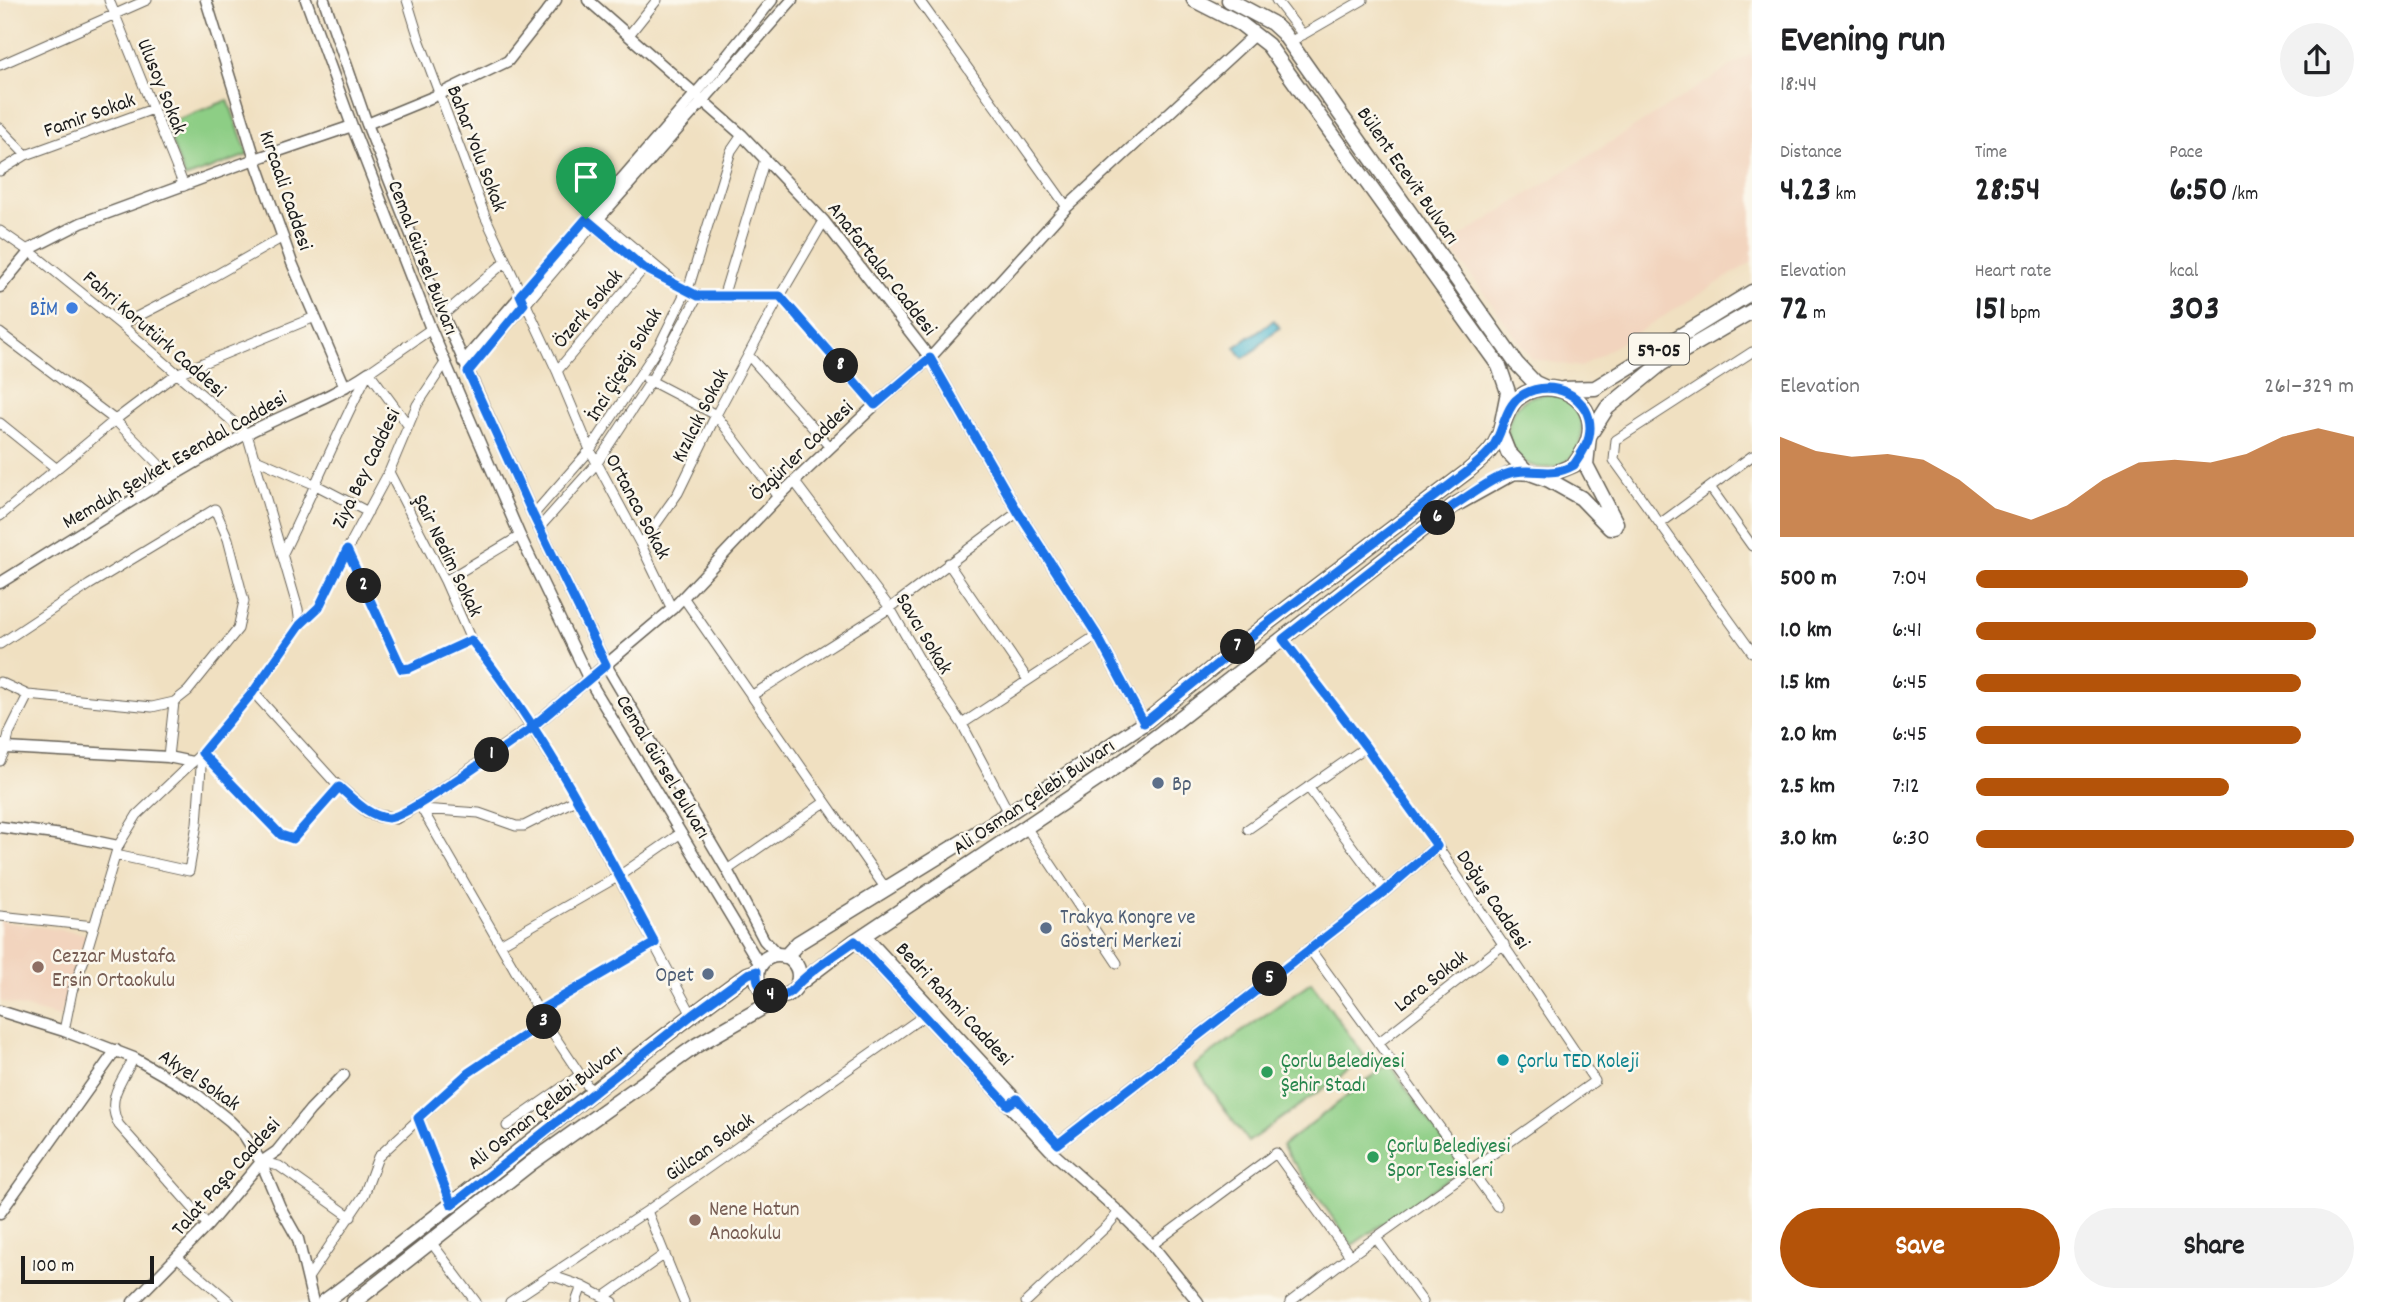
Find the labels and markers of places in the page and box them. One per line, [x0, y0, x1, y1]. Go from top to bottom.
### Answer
pin [556, 147, 616, 219]
place label: BİM [30, 296, 58, 326]
marker: BİM [64, 300, 80, 316]
pin: 8 [824, 348, 858, 384]
pin: 6 [1420, 500, 1456, 536]
pin: 2 [346, 568, 382, 604]
pin: 7 [1220, 630, 1256, 664]
pin: 1 [475, 738, 510, 772]
place label: Bp [1172, 771, 1192, 801]
marker: Bp [1150, 775, 1166, 791]
place label: Trakya Kongre ve Gösteri Merkezi [1060, 904, 1196, 958]
marker: Trakya Kongre ve Gösteri Merkezi [1038, 920, 1054, 936]
place label: Cezzar Mustafa Ersin Ortaokulu [52, 943, 176, 997]
marker: Cezzar Mustafa Ersin Ortaokulu [30, 959, 46, 975]
place label: Opet [655, 962, 694, 992]
pin: 5 [1252, 962, 1288, 996]
marker: Opet [700, 966, 716, 982]
pin: 4 [754, 978, 788, 1014]
pin: 3 [526, 1004, 562, 1040]
place label: Çorlu Belediyesi Şehir Stadı [1281, 1048, 1404, 1102]
place label: Çorlu TED Koleji [1517, 1048, 1639, 1078]
marker: Çorlu TED Koleji [1495, 1052, 1511, 1068]
marker: Çorlu Belediyesi Şehir Stadı [1259, 1064, 1275, 1080]
place label: Çorlu Belediyesi Spor Tesisleri [1387, 1133, 1510, 1187]
marker: Çorlu Belediyesi Spor Tesisleri [1365, 1149, 1381, 1165]
place label: Nene Hatun Anaokulu [709, 1196, 799, 1250]
marker: Nene Hatun Anaokulu [687, 1212, 703, 1228]

